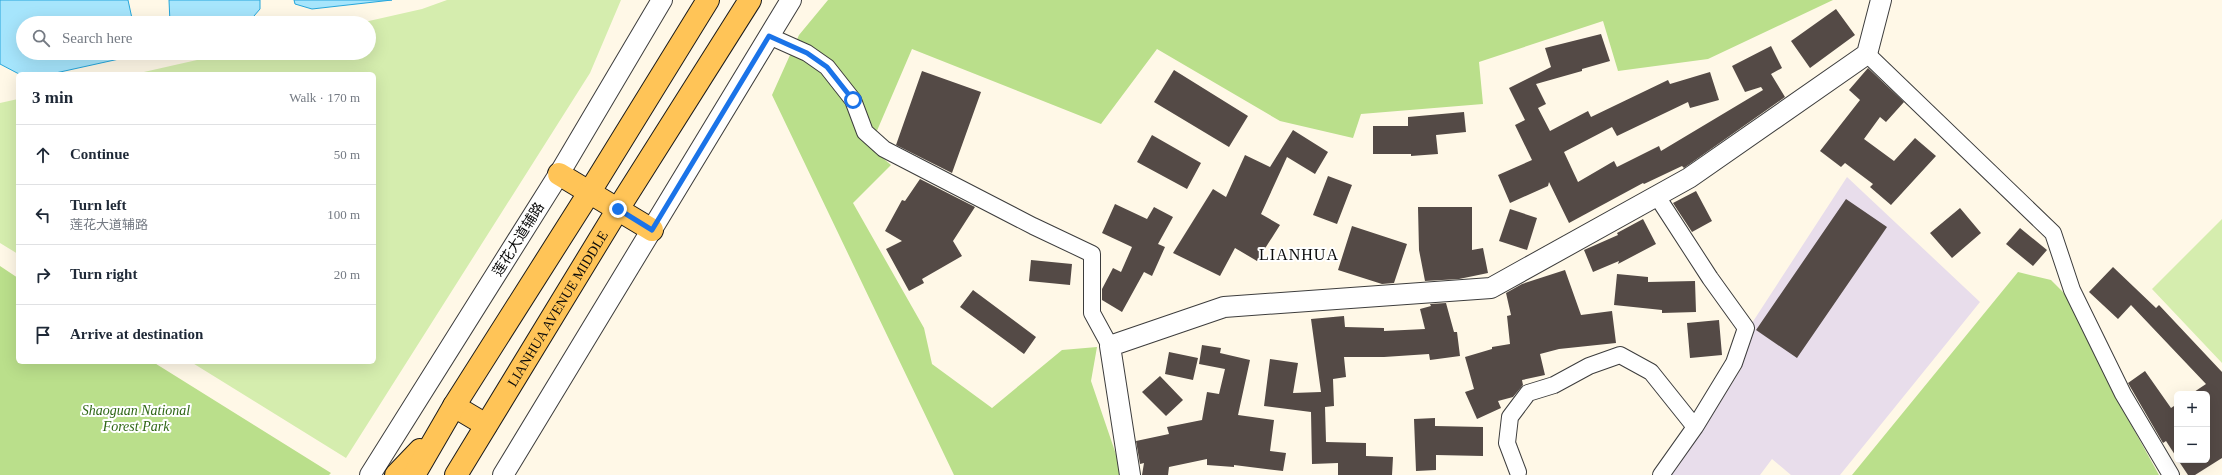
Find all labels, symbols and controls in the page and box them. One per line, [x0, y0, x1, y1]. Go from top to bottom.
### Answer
search box [16, 16, 376, 60]
icon: search [30, 27, 52, 49]
text: Search here [62, 30, 132, 46]
text: 3 min [32, 88, 73, 107]
text: Walk · 170 m [289, 90, 360, 105]
route start [844, 91, 862, 109]
icon: ahead [32, 144, 54, 166]
text: Continue [70, 146, 129, 162]
text: 50 m [334, 147, 360, 162]
text: Turn left [70, 197, 127, 213]
street label: 莲花大道辅路 [490, 200, 547, 279]
route end [609, 200, 627, 218]
icon: left [32, 204, 54, 226]
text: 100 m [327, 207, 360, 222]
text: 莲花大道辅路 [70, 217, 148, 232]
street label: LIANHUA AVENUE MIDDLE [505, 228, 611, 389]
district label: LIANHUA [1259, 246, 1339, 263]
icon: right [32, 264, 54, 286]
text: Turn right [70, 266, 137, 282]
text: 20 m [334, 267, 360, 282]
icon: arrive [32, 324, 54, 346]
text: Arrive at destination [70, 326, 203, 342]
map controls [2174, 391, 2210, 463]
button: + [2174, 391, 2210, 427]
park label: Shaoguan National Forest Park [82, 403, 190, 434]
button: − [2174, 427, 2210, 463]

